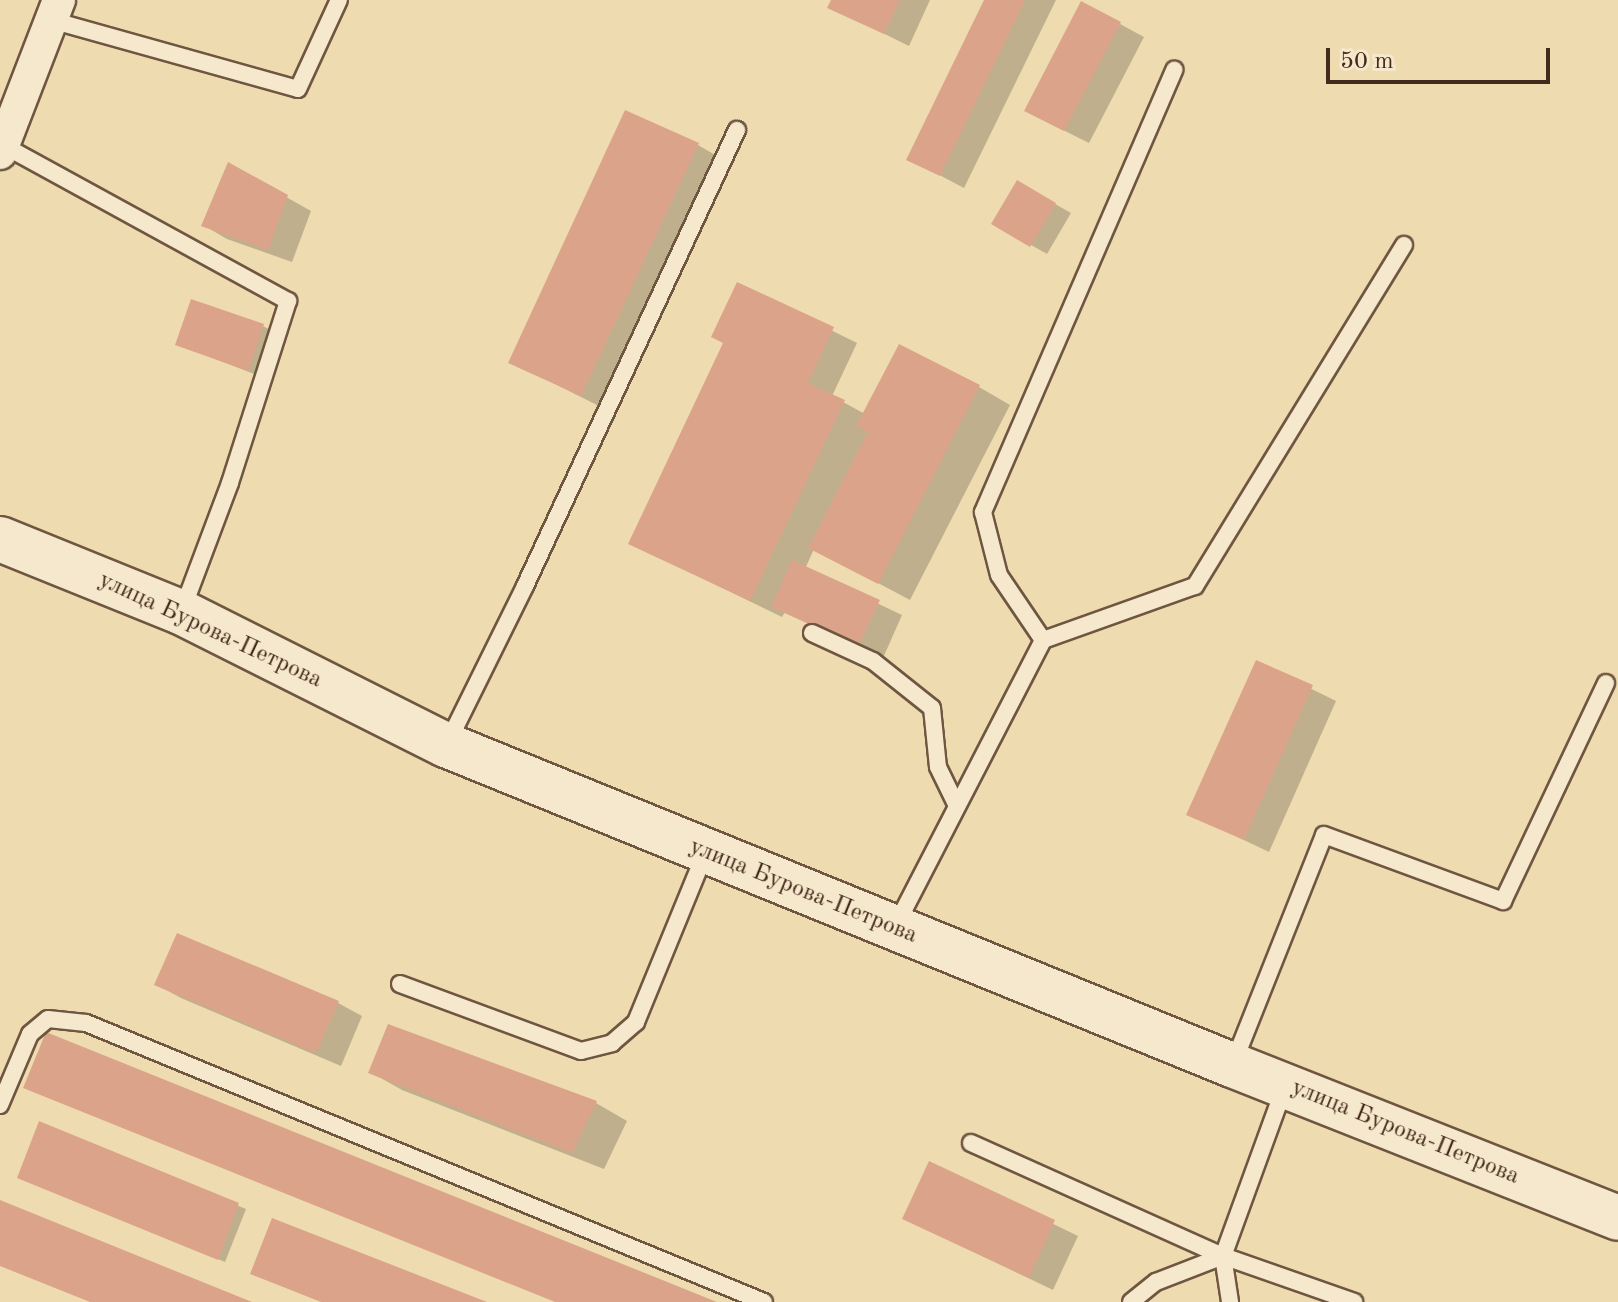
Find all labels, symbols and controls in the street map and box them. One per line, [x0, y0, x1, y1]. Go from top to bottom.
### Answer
scale bar [1330, 32, 1554, 82]
text: 50 m [1340, 50, 1394, 74]
street label: улица Бурова-Петрова [94, 567, 326, 695]
street label: улица Бурова-Петрова [685, 833, 921, 951]
street label: улица Бурова-Петрова [1287, 1074, 1523, 1192]

